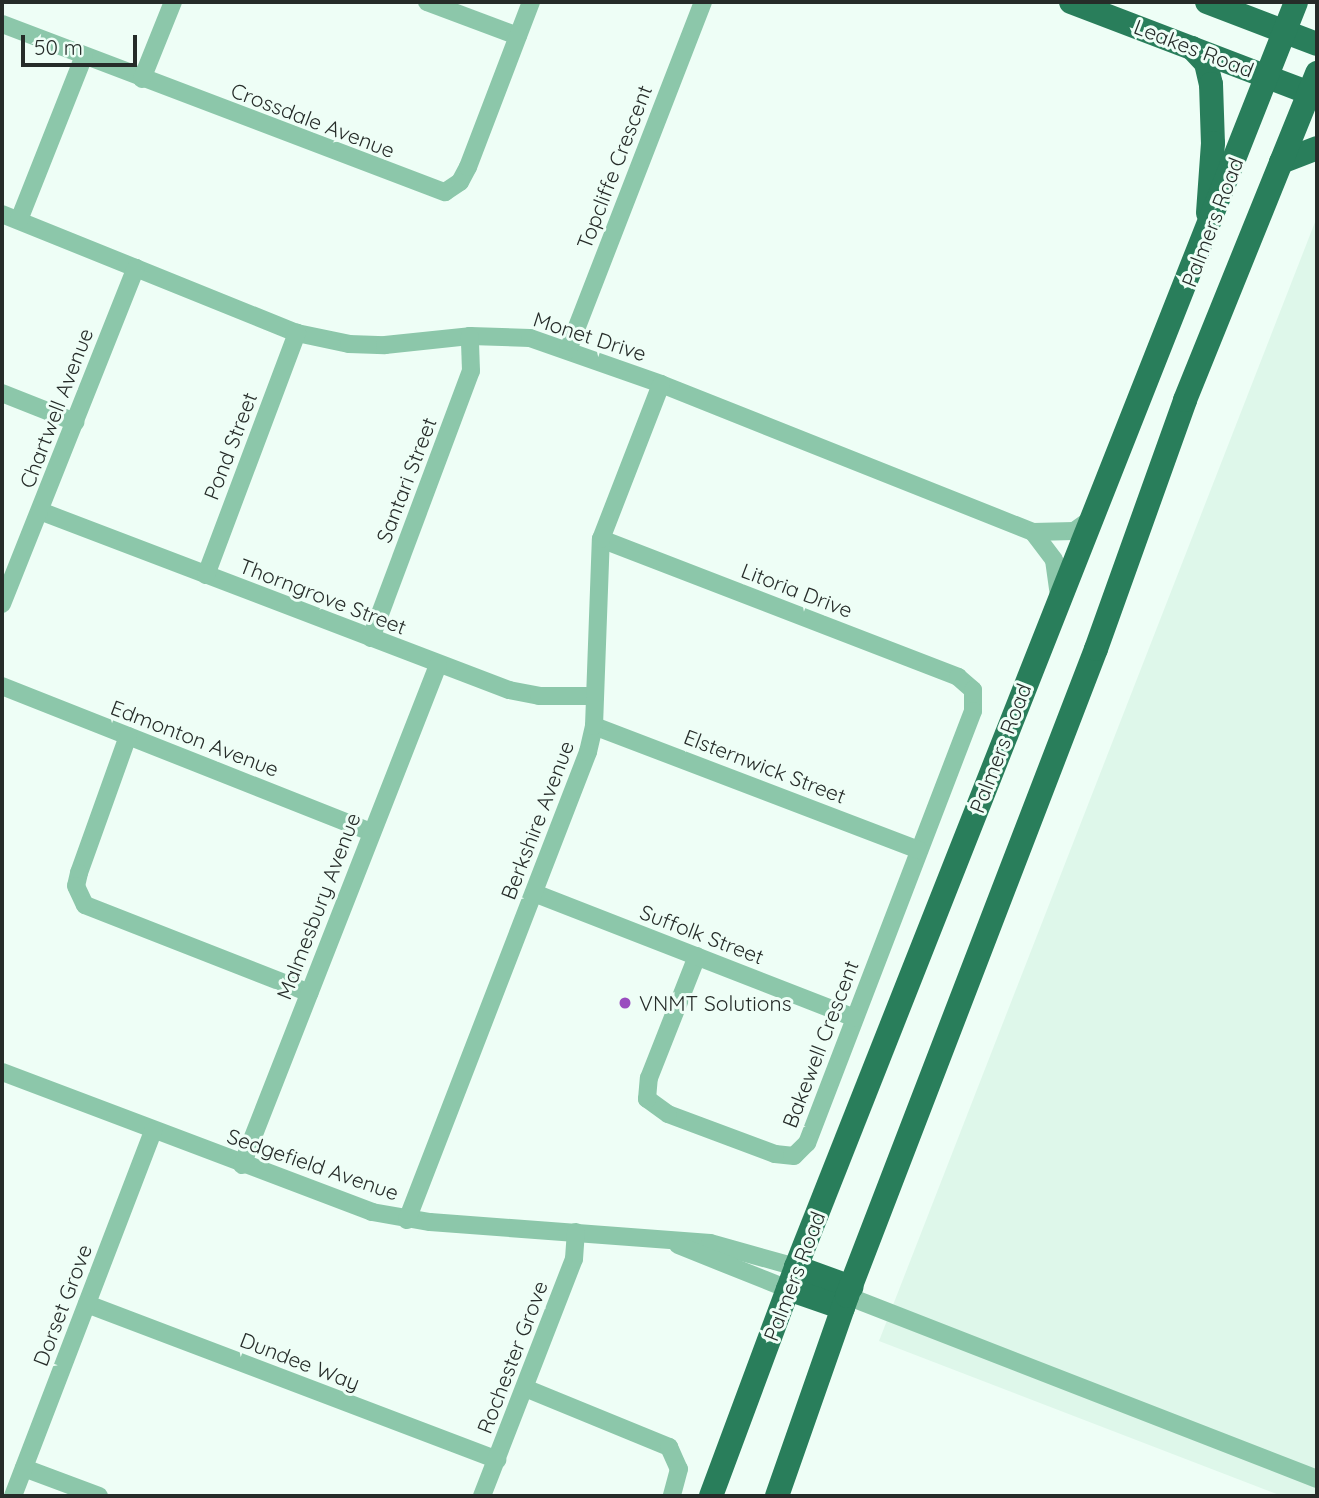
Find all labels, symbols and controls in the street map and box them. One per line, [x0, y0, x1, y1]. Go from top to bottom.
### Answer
street label: Leakes Road [1131, 14, 1257, 82]
scale bar [24, 21, 140, 65]
text: 50 m [34, 34, 83, 60]
street label: Crossdale Avenue [228, 77, 398, 163]
street label: Topcliffe Crescent [571, 81, 657, 253]
street label: Palmers Road [1176, 154, 1248, 290]
street label: Monet Drive [530, 306, 650, 366]
street label: Chartwell Avenue [14, 324, 98, 492]
street label: Pond Street [198, 389, 262, 503]
street label: Santari Street [371, 414, 441, 546]
street label: Thorngrove Street [236, 553, 410, 639]
street label: Litoria Drive [738, 557, 856, 623]
street label: Palmers Road [964, 680, 1036, 816]
street label: Edmonton Avenue [107, 694, 283, 782]
street label: Elsternwick Street [681, 724, 849, 808]
street label: Berkshire Avenue [495, 737, 579, 903]
street label: Malmesbury Avenue [271, 809, 365, 1003]
street label: Suffolk Street [636, 899, 768, 969]
street label: Bakewell Crescent [776, 957, 864, 1131]
place label: VNMT Solutions [639, 990, 791, 1016]
marker: VNMT Solutions [617, 995, 633, 1011]
street label: Sedgefield Avenue [224, 1123, 402, 1205]
street label: Palmers Road [758, 1208, 830, 1344]
street label: Dorset Grove [27, 1241, 97, 1369]
street label: Rochester Grove [471, 1277, 553, 1437]
street label: Dundee Way [237, 1327, 363, 1395]

